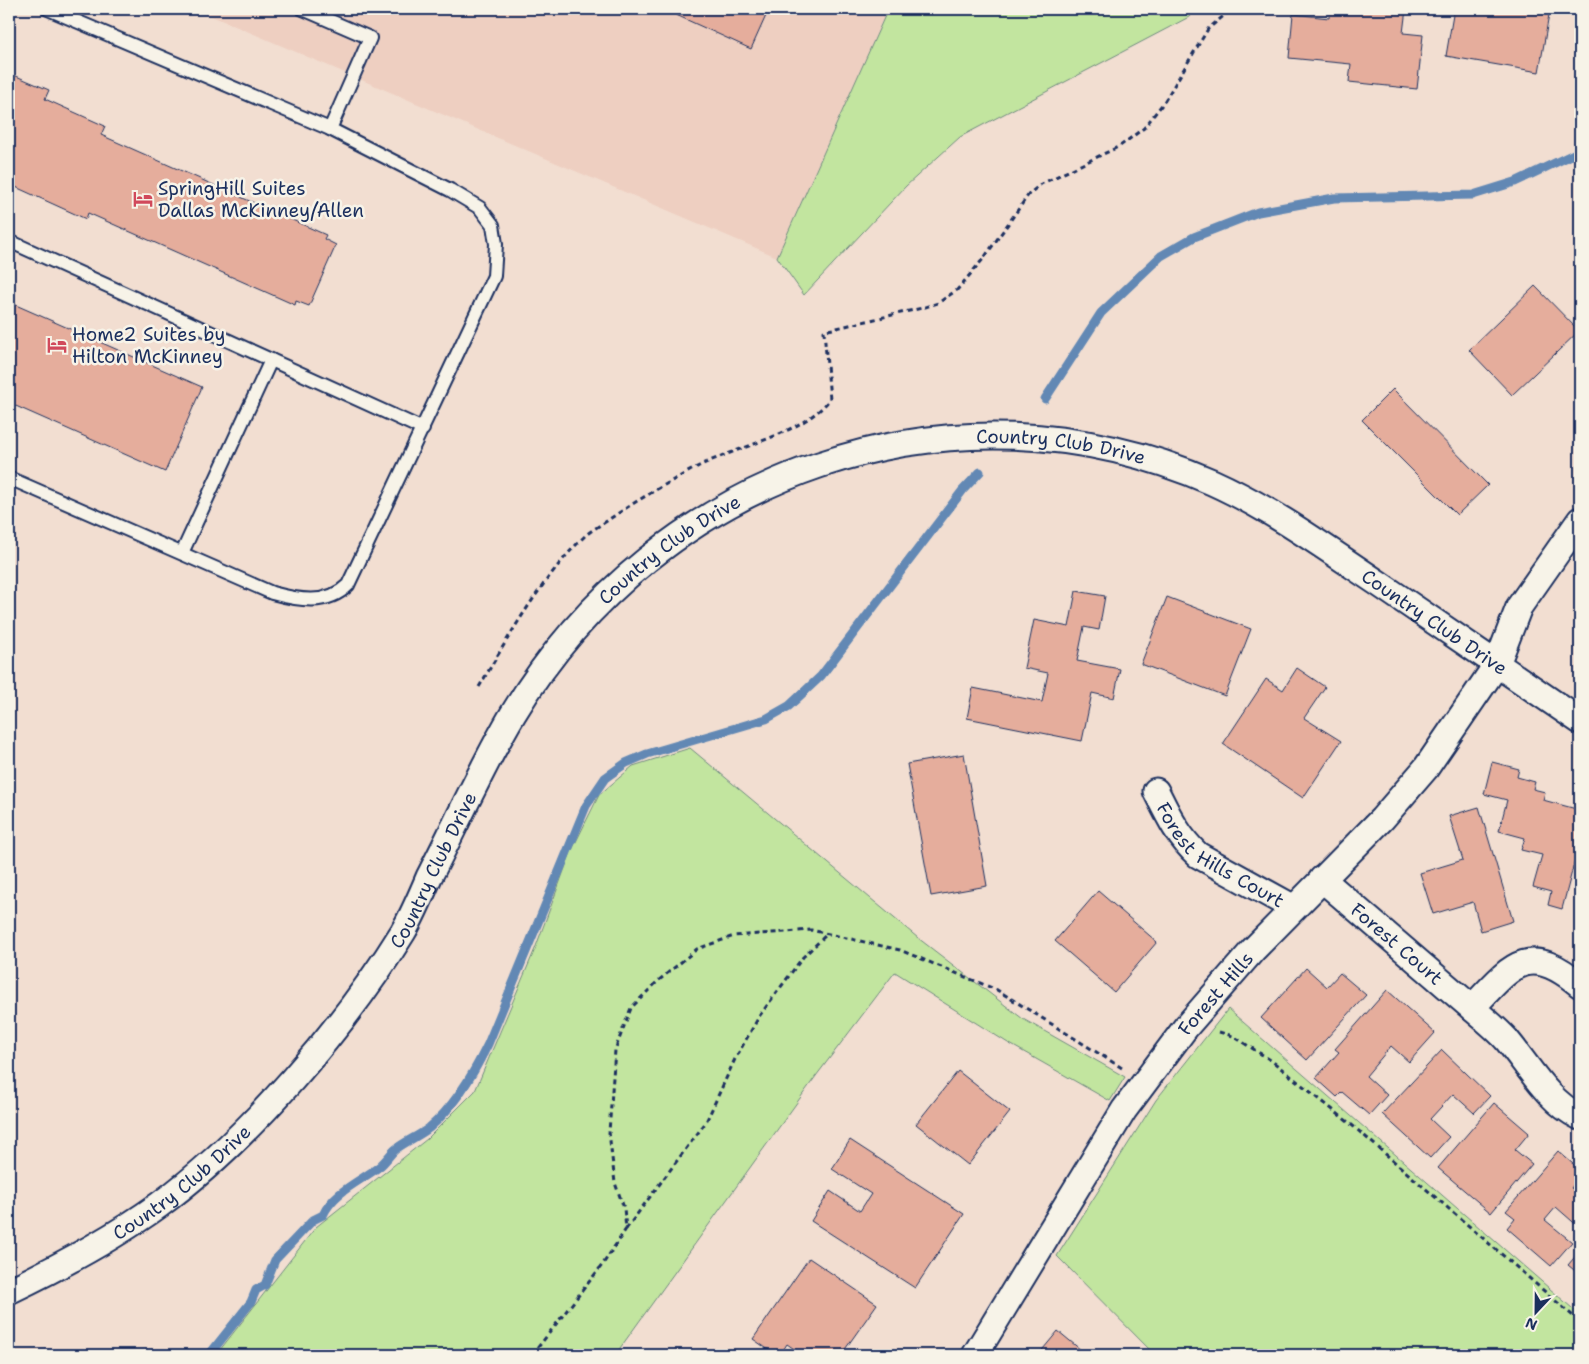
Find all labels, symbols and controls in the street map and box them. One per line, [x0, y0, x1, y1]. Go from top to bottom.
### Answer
place label: SpringHill Suites Dallas McKinney/Allen [158, 176, 364, 223]
hotel icon: SpringHill Suites Dallas McKinney/Allen [132, 188, 154, 210]
place label: Home2 Suites by Hilton McKinney [72, 322, 225, 369]
hotel icon: Home2 Suites by Hilton McKinney [46, 334, 68, 356]
street label: Country Club Drive [976, 423, 1149, 470]
street label: Country Club Drive [593, 489, 745, 610]
street label: Country Club Drive [1357, 563, 1513, 680]
street label: Country Club Drive [384, 788, 482, 953]
street label: Forest Hills Court [1151, 798, 1289, 913]
street label: Forest Court [1346, 897, 1448, 990]
street label: Forest Hills [1172, 946, 1259, 1040]
street label: Country Club Drive [108, 1119, 256, 1245]
north arrow [1512, 1286, 1562, 1336]
text: N [1523, 1314, 1540, 1334]

